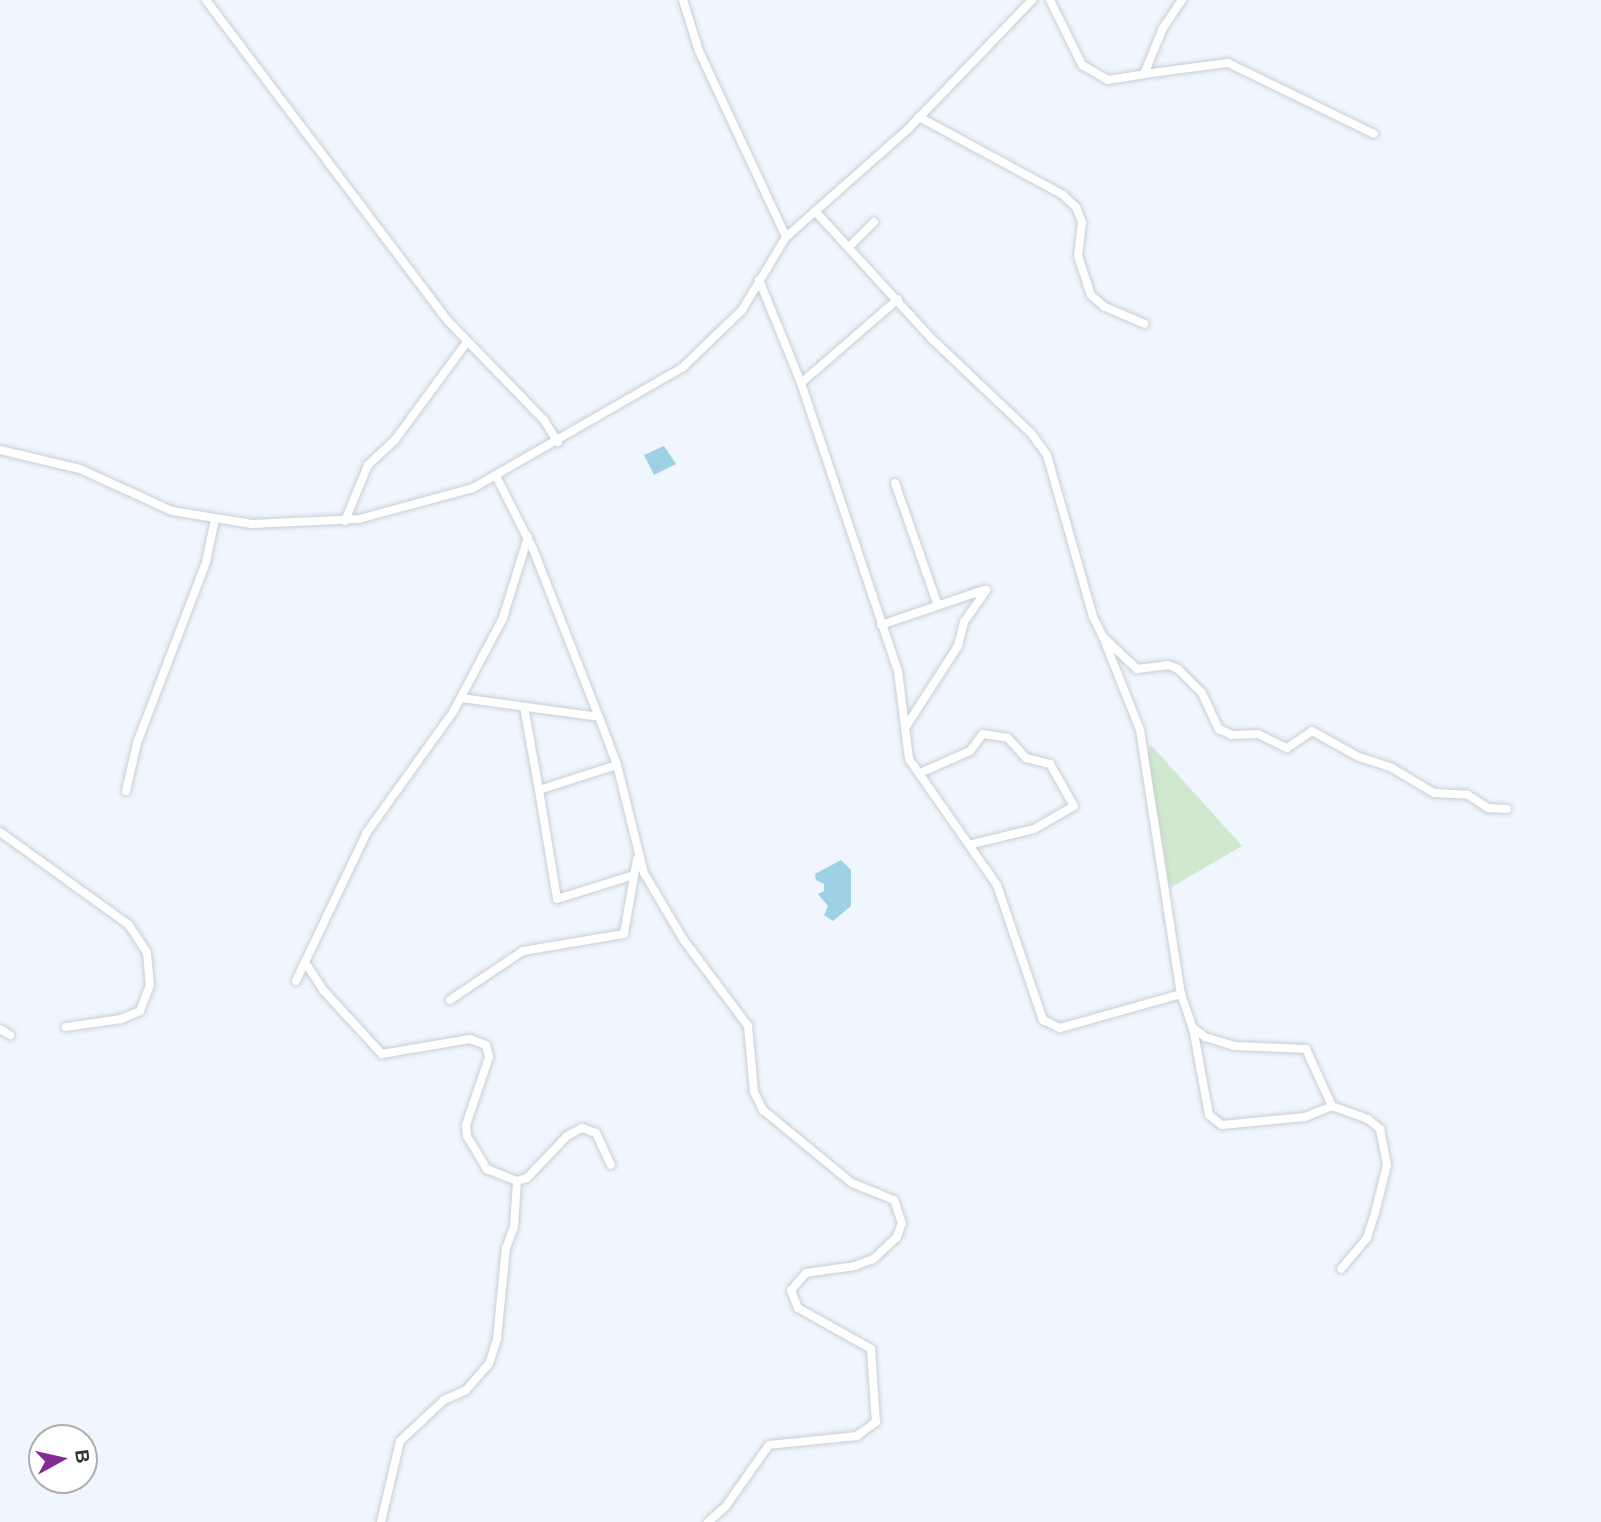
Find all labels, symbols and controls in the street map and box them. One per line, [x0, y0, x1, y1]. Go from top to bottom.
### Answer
north arrow [28, 1424, 98, 1494]
text: B [71, 1448, 94, 1465]

